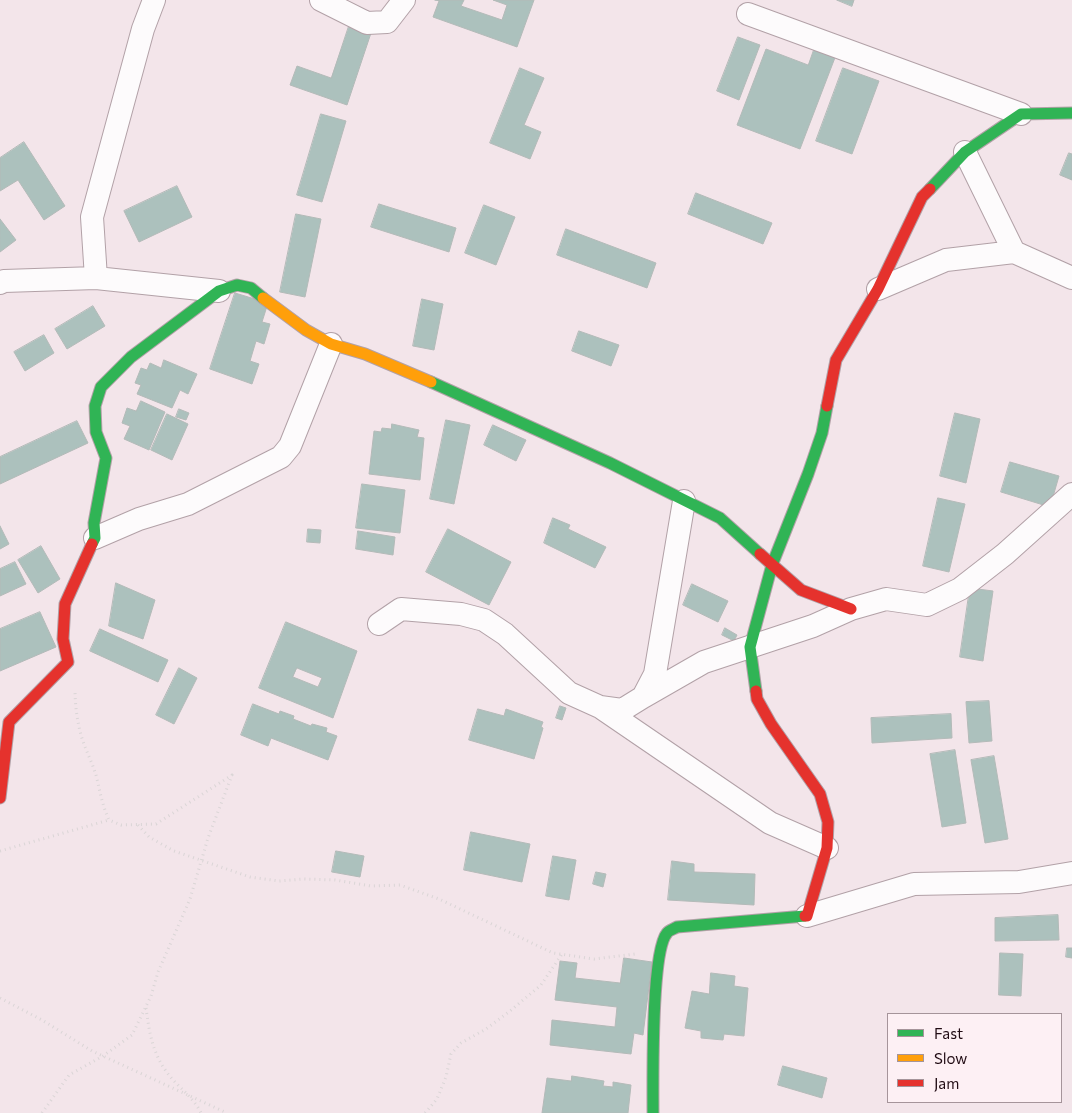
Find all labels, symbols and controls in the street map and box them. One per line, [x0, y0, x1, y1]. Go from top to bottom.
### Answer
legend [887, 1013, 1062, 1103]
text: Fast [934, 1024, 963, 1042]
text: Slow [934, 1049, 967, 1067]
text: Jam [934, 1074, 959, 1092]

